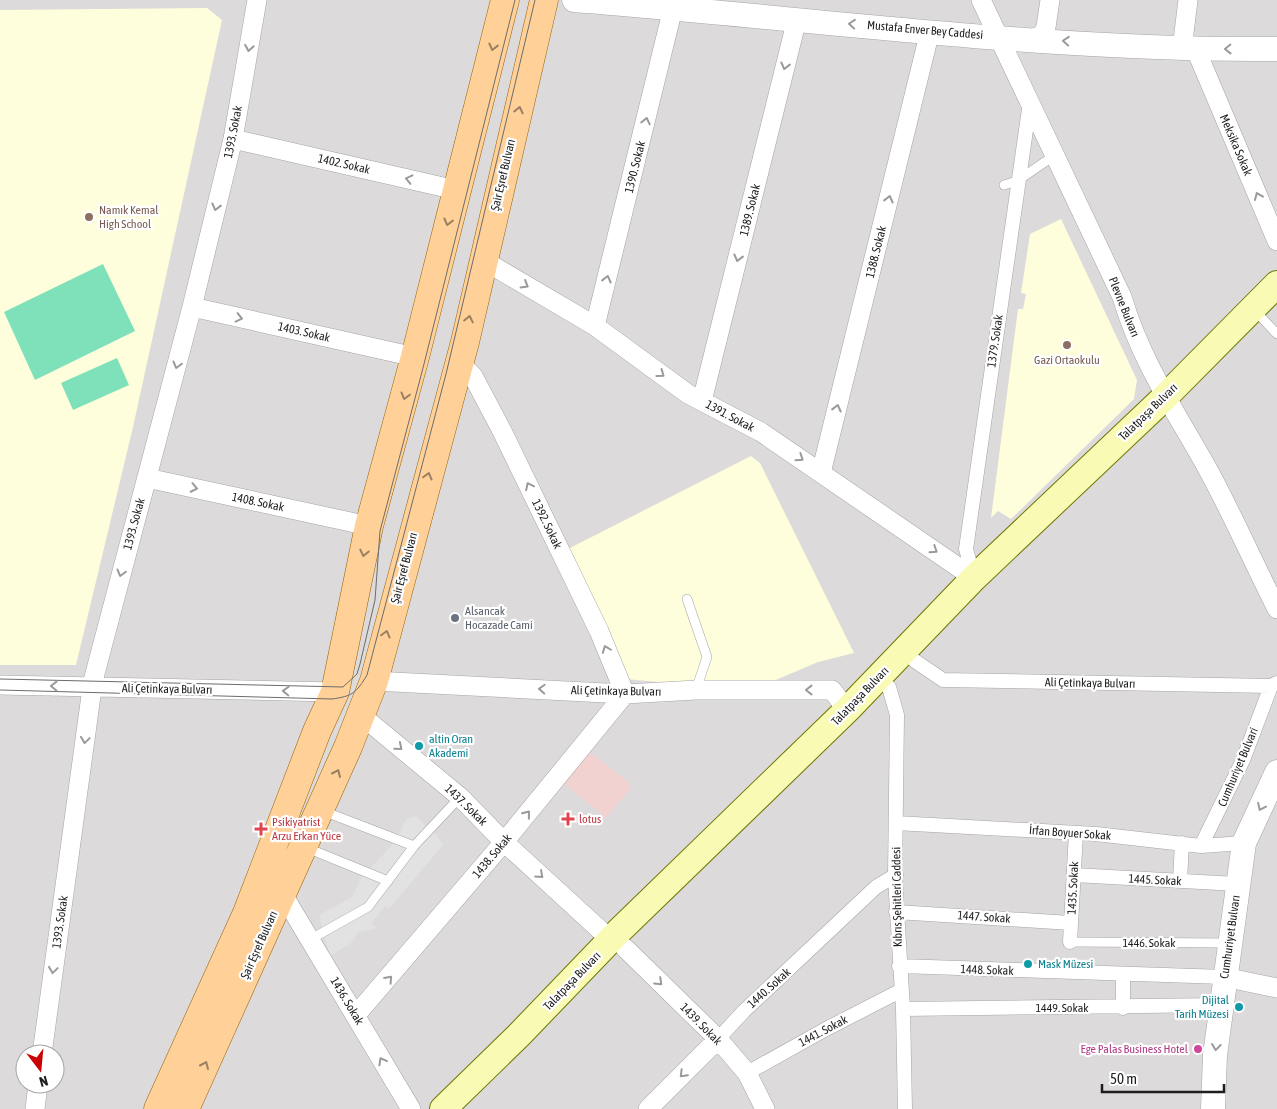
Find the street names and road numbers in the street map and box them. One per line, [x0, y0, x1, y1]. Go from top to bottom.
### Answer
street label: Mustafa Enver Bey Caddesi [866, 18, 984, 42]
street label: 1393. Sokak [221, 104, 245, 159]
street label: Meksika Sokak [1217, 112, 1255, 178]
street label: Şair Eşref Bulvarı [488, 138, 518, 212]
street label: 1390. Sokak [622, 139, 648, 194]
street label: 1402. Sokak [317, 151, 372, 177]
street label: 1389. Sokak [737, 182, 763, 237]
street label: 1388. Sokak [863, 224, 889, 279]
street label: Plevne Bulvarı [1106, 275, 1142, 339]
street label: 1379. Sokak [984, 313, 1006, 368]
street label: 1403. Sokak [277, 319, 332, 345]
street label: Talatpaşa Bulvarı [1116, 380, 1180, 444]
street label: 1391. Sokak [703, 397, 757, 435]
street label: 1408. Sokak [231, 490, 286, 515]
street label: 1393. Sokak [120, 496, 148, 551]
street label: 1392. Sokak [529, 497, 565, 552]
street label: Şair Eşref Bulvarı [388, 531, 420, 605]
street label: Talatpaşa Bulvarı [828, 664, 892, 728]
street label: Ali Çetinkaya Bulvarı [1045, 675, 1135, 691]
street label: Ali Çetinkaya Bulvarı [122, 681, 212, 697]
street label: Ali Çetinkaya Bulvarı [571, 683, 661, 699]
street label: Cumhuriyet Bulvari [1215, 725, 1261, 809]
street label: 1437. Sokak [442, 781, 490, 829]
street label: İrfan Boyuer Sokak [1028, 823, 1112, 843]
street label: 1438. Sokak [470, 831, 515, 881]
street label: Kıbrıs Şehitleri Caddesi [889, 847, 905, 947]
street label: 1435. Sokak [1065, 860, 1081, 915]
street label: 1445. Sokak [1128, 872, 1183, 888]
street label: 1393. Sokak [49, 894, 71, 949]
street label: Cumhuriyet Bulvarı [1217, 894, 1243, 980]
street label: 1447. Sokak [957, 908, 1012, 926]
street label: Şair Eşref Bulvarı [238, 909, 280, 981]
street label: 1446. Sokak [1122, 936, 1176, 950]
street label: Talatpaşa Bulvarı [540, 949, 604, 1013]
street label: 1448. Sokak [960, 962, 1015, 978]
street label: 1440. Sokak [745, 965, 794, 1011]
street label: 1436. Sokak [327, 975, 367, 1028]
street label: 1439. Sokak [677, 1000, 725, 1048]
street label: 1449. Sokak [1035, 1001, 1089, 1015]
street label: 1441. Sokak [796, 1012, 850, 1050]

